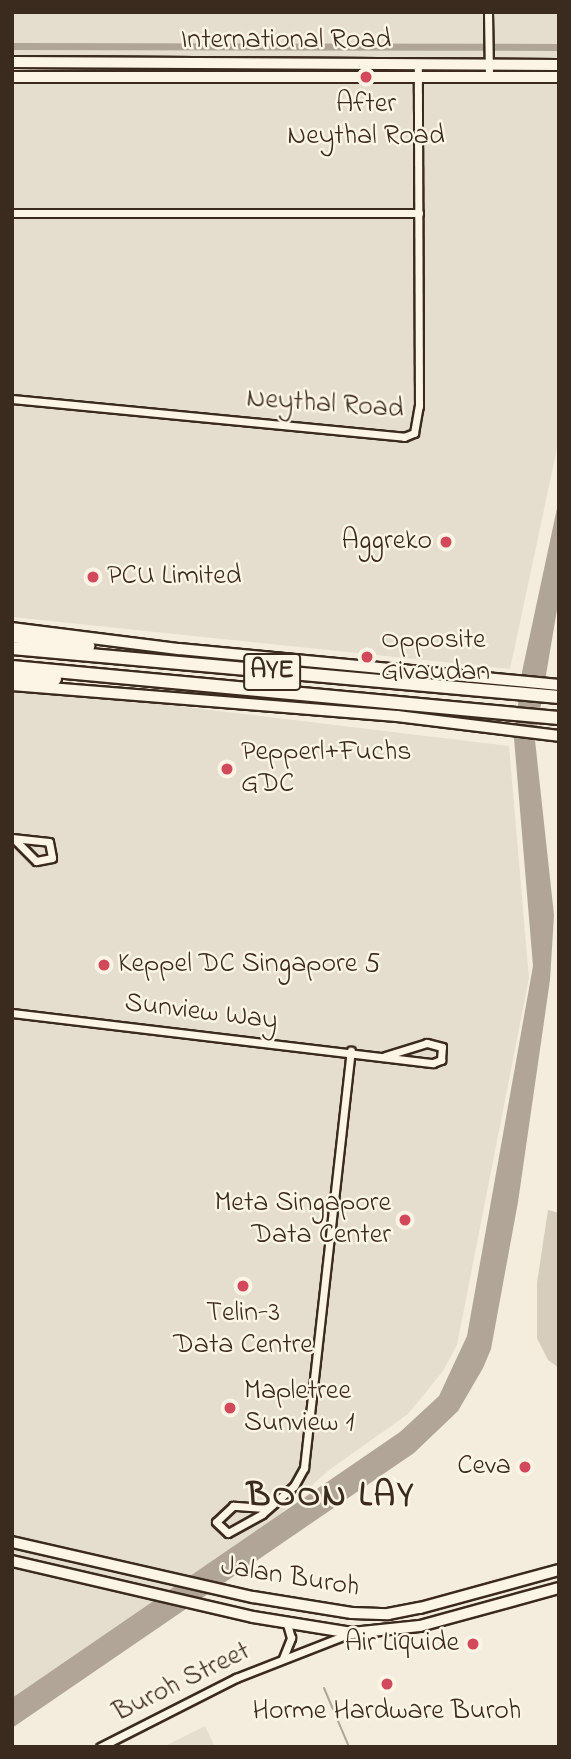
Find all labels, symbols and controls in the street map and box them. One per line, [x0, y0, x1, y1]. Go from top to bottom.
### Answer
street label: International Road [181, 24, 391, 58]
marker: After Neythal Road [358, 69, 374, 85]
place label: After Neythal Road [287, 88, 445, 154]
street label: Neythal Road [245, 383, 405, 427]
place label: Aggreko [342, 525, 432, 559]
marker: Aggreko [438, 534, 454, 550]
place label: PCU Limited [107, 560, 241, 594]
marker: PCU Limited [85, 569, 101, 585]
place label: Opposite Givaudan [381, 624, 490, 690]
marker: Opposite Givaudan [359, 649, 375, 665]
road number: AYE [242, 650, 302, 694]
place label: Pepperl+Fuchs GDC [241, 736, 411, 802]
marker: Pepperl+Fuchs GDC [219, 761, 235, 777]
place label: Keppel DC Singapore 5 [118, 948, 380, 982]
marker: Keppel DC Singapore 5 [96, 957, 112, 973]
street label: Sunview Way [123, 987, 279, 1039]
place label: Meta Singapore Data Center [214, 1187, 391, 1253]
marker: Meta Singapore Data Center [397, 1212, 413, 1228]
marker: Telin-3 Data Centre [235, 1278, 251, 1294]
place label: Telin-3 Data Centre [173, 1297, 313, 1363]
place label: Mapletree Sunview 1 [244, 1375, 354, 1441]
marker: Mapletree Sunview 1 [222, 1400, 238, 1416]
place label: Ceva [457, 1450, 511, 1484]
marker: Ceva [517, 1459, 533, 1475]
district label: BOON LAY [248, 1476, 414, 1518]
street label: Jalan Buroh [218, 1550, 362, 1606]
place label: Air Liquide [345, 1627, 459, 1661]
street label: Buroh Street [108, 1635, 256, 1731]
marker: Air Liquide [465, 1636, 481, 1652]
marker: Horme Hardware Buroh [379, 1676, 395, 1692]
place label: Horme Hardware Buroh [253, 1695, 521, 1729]

